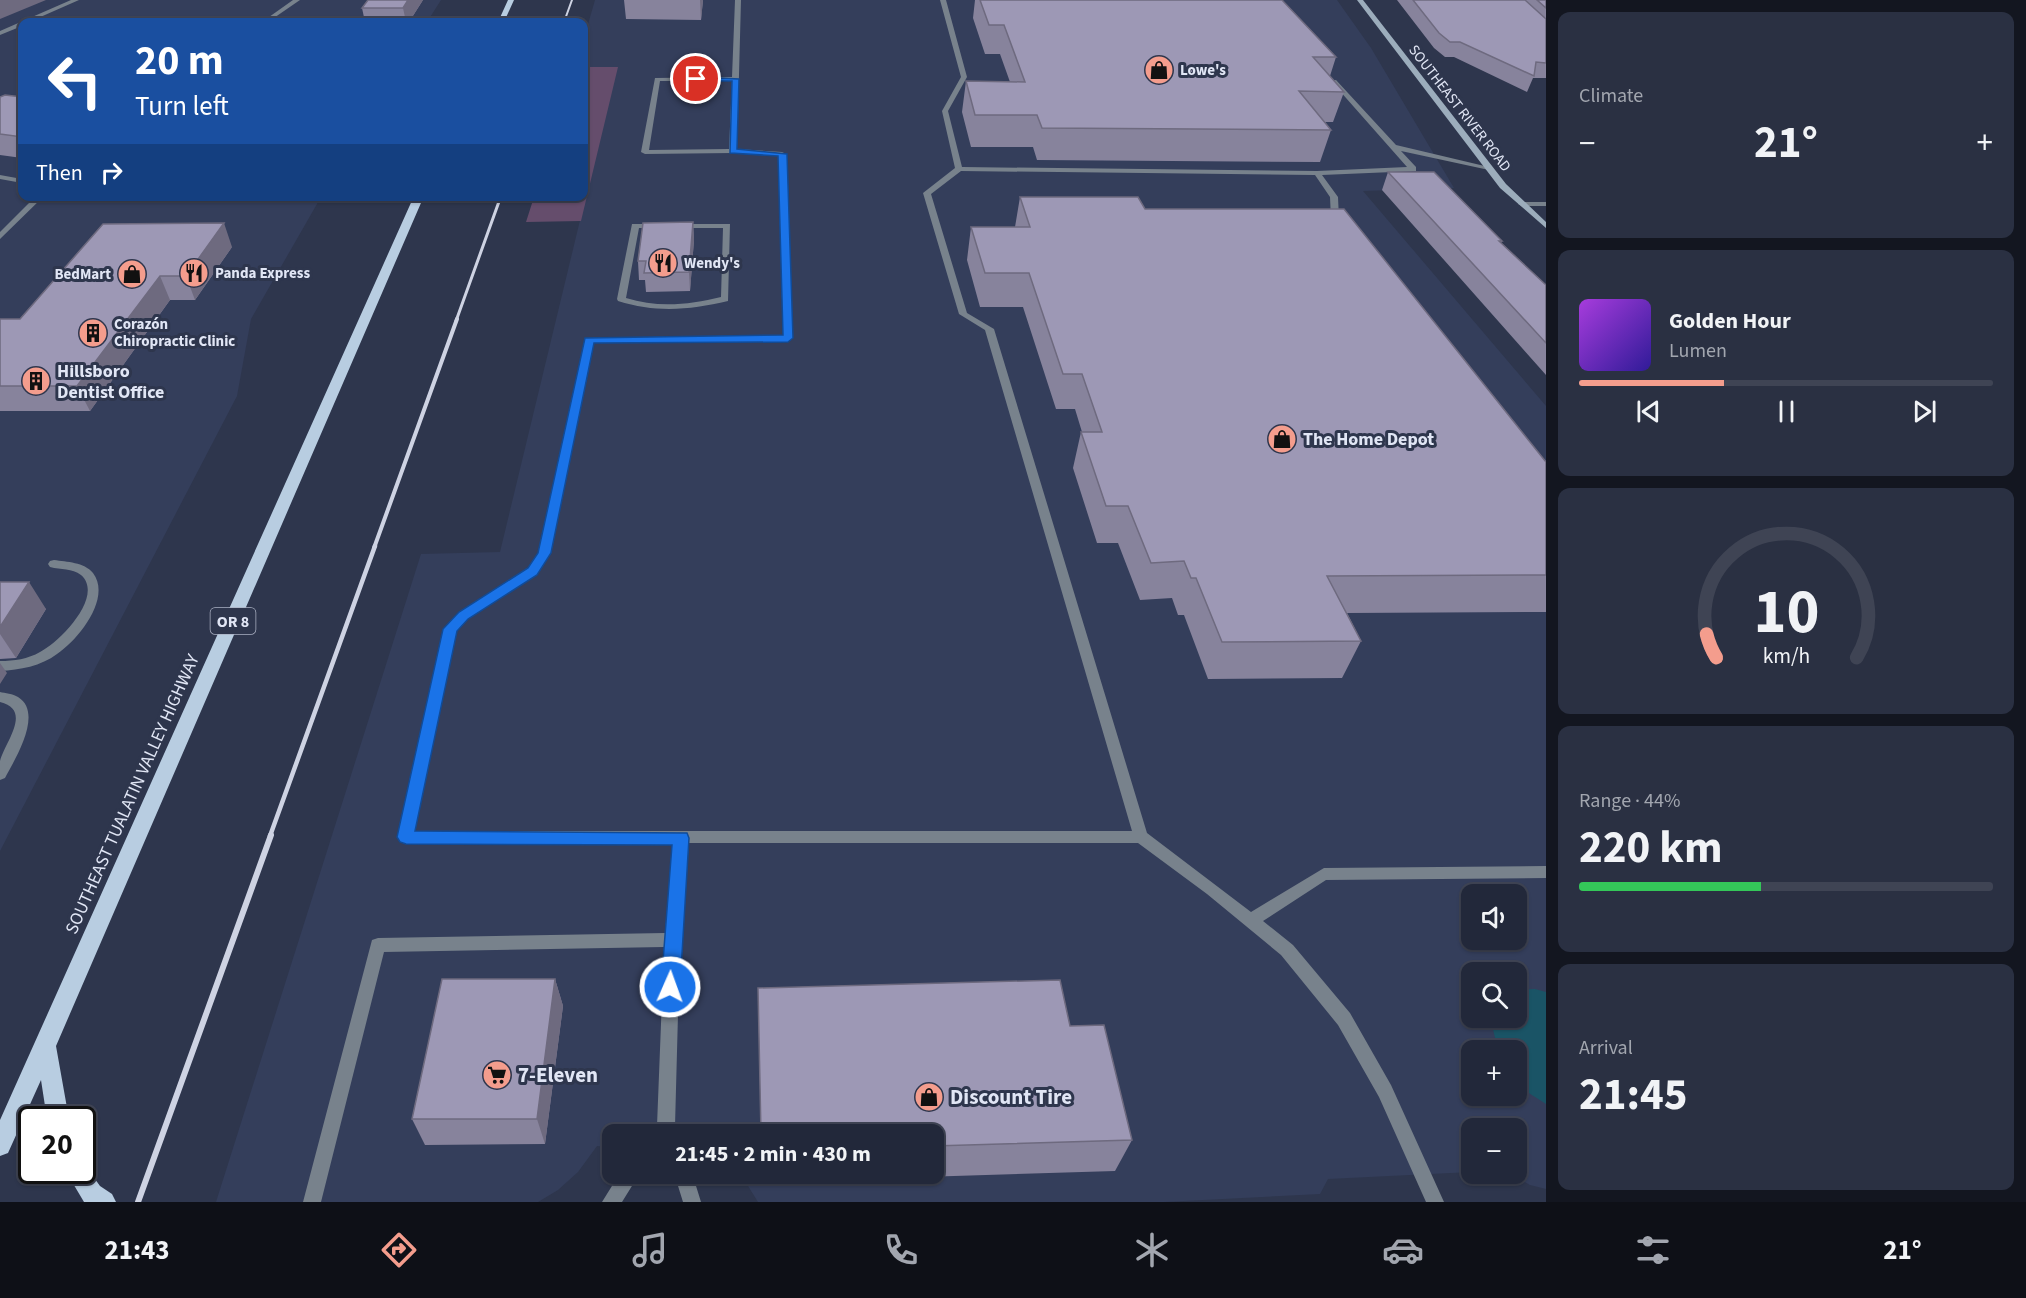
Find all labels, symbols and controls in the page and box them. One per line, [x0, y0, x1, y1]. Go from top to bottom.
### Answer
text: 20 m [135, 31, 224, 91]
street label: SOUTHEAST RIVER ROAD [1403, 41, 1516, 176]
icon: left [36, 42, 114, 120]
pin [670, 53, 721, 104]
shop icon: Lowe's [1143, 54, 1175, 86]
place label: Lowe's [1180, 60, 1226, 81]
icon: arrive [679, 62, 712, 95]
text: Climate [1579, 82, 1643, 110]
text: Turn left [135, 87, 229, 126]
text: 21° [1754, 111, 1818, 175]
text: − [1579, 120, 1595, 167]
text: + [1977, 120, 1993, 167]
icon: right [95, 156, 128, 189]
text: Then [36, 157, 83, 189]
restaurant icon: Wendy's [647, 247, 679, 279]
place label: Wendy's [684, 253, 740, 274]
restaurant icon: Panda Express [178, 257, 210, 289]
shop icon: BedMart [116, 258, 148, 290]
place label: Panda Express [215, 263, 311, 284]
place label: BedMart [55, 264, 111, 285]
text: Golden Hour [1669, 305, 1791, 337]
place label: Corazón Chiropractic Clinic [114, 314, 235, 352]
building icon: Corazón Chiropractic Clinic [77, 317, 109, 349]
text: Lumen [1669, 337, 1727, 365]
place label: Hillsboro Dentist Office [57, 359, 164, 405]
building icon: Hillsboro Dentist Office [20, 365, 52, 397]
icon: previous [1632, 395, 1665, 428]
icon: pause [1770, 395, 1803, 428]
icon: next [1908, 395, 1941, 428]
shop icon: The Home Depot [1266, 423, 1298, 455]
place label: The Home Depot [1303, 427, 1434, 452]
text: 10 [1753, 568, 1819, 657]
road number: OR 8 [210, 608, 256, 634]
text: km/h [1762, 641, 1810, 672]
street label: SOUTHEAST TUALATIN VALLEY HIGHWAY [59, 650, 206, 938]
text: Range · 44% [1579, 787, 1680, 815]
text: 220 km [1579, 816, 1723, 880]
map controls [1461, 884, 1527, 1184]
button: sound [1461, 884, 1527, 950]
position arrow [638, 955, 702, 1019]
button: search [1461, 962, 1527, 1028]
text: Arrival [1579, 1034, 1633, 1062]
button: + [1461, 1040, 1527, 1106]
supermarket icon: 7-Eleven [481, 1059, 513, 1091]
place label: 7-Eleven [518, 1060, 598, 1090]
text: 21:45 [1579, 1063, 1688, 1127]
shop icon: Discount Tire [913, 1081, 945, 1113]
place label: Discount Tire [950, 1082, 1072, 1112]
speed limit sign: 20 [18, 1106, 96, 1184]
button: − [1461, 1118, 1527, 1184]
text: 21:45 · 2 min · 430 m [675, 1138, 871, 1170]
icon: directions [378, 1229, 420, 1271]
icon: music [629, 1229, 671, 1271]
icon: phone [880, 1229, 922, 1271]
icon: climate [1131, 1229, 1173, 1271]
icon: car [1382, 1229, 1424, 1271]
icon: filters [1632, 1229, 1674, 1271]
text: 21:43 [104, 1231, 170, 1270]
text: 21° [1883, 1231, 1922, 1270]

